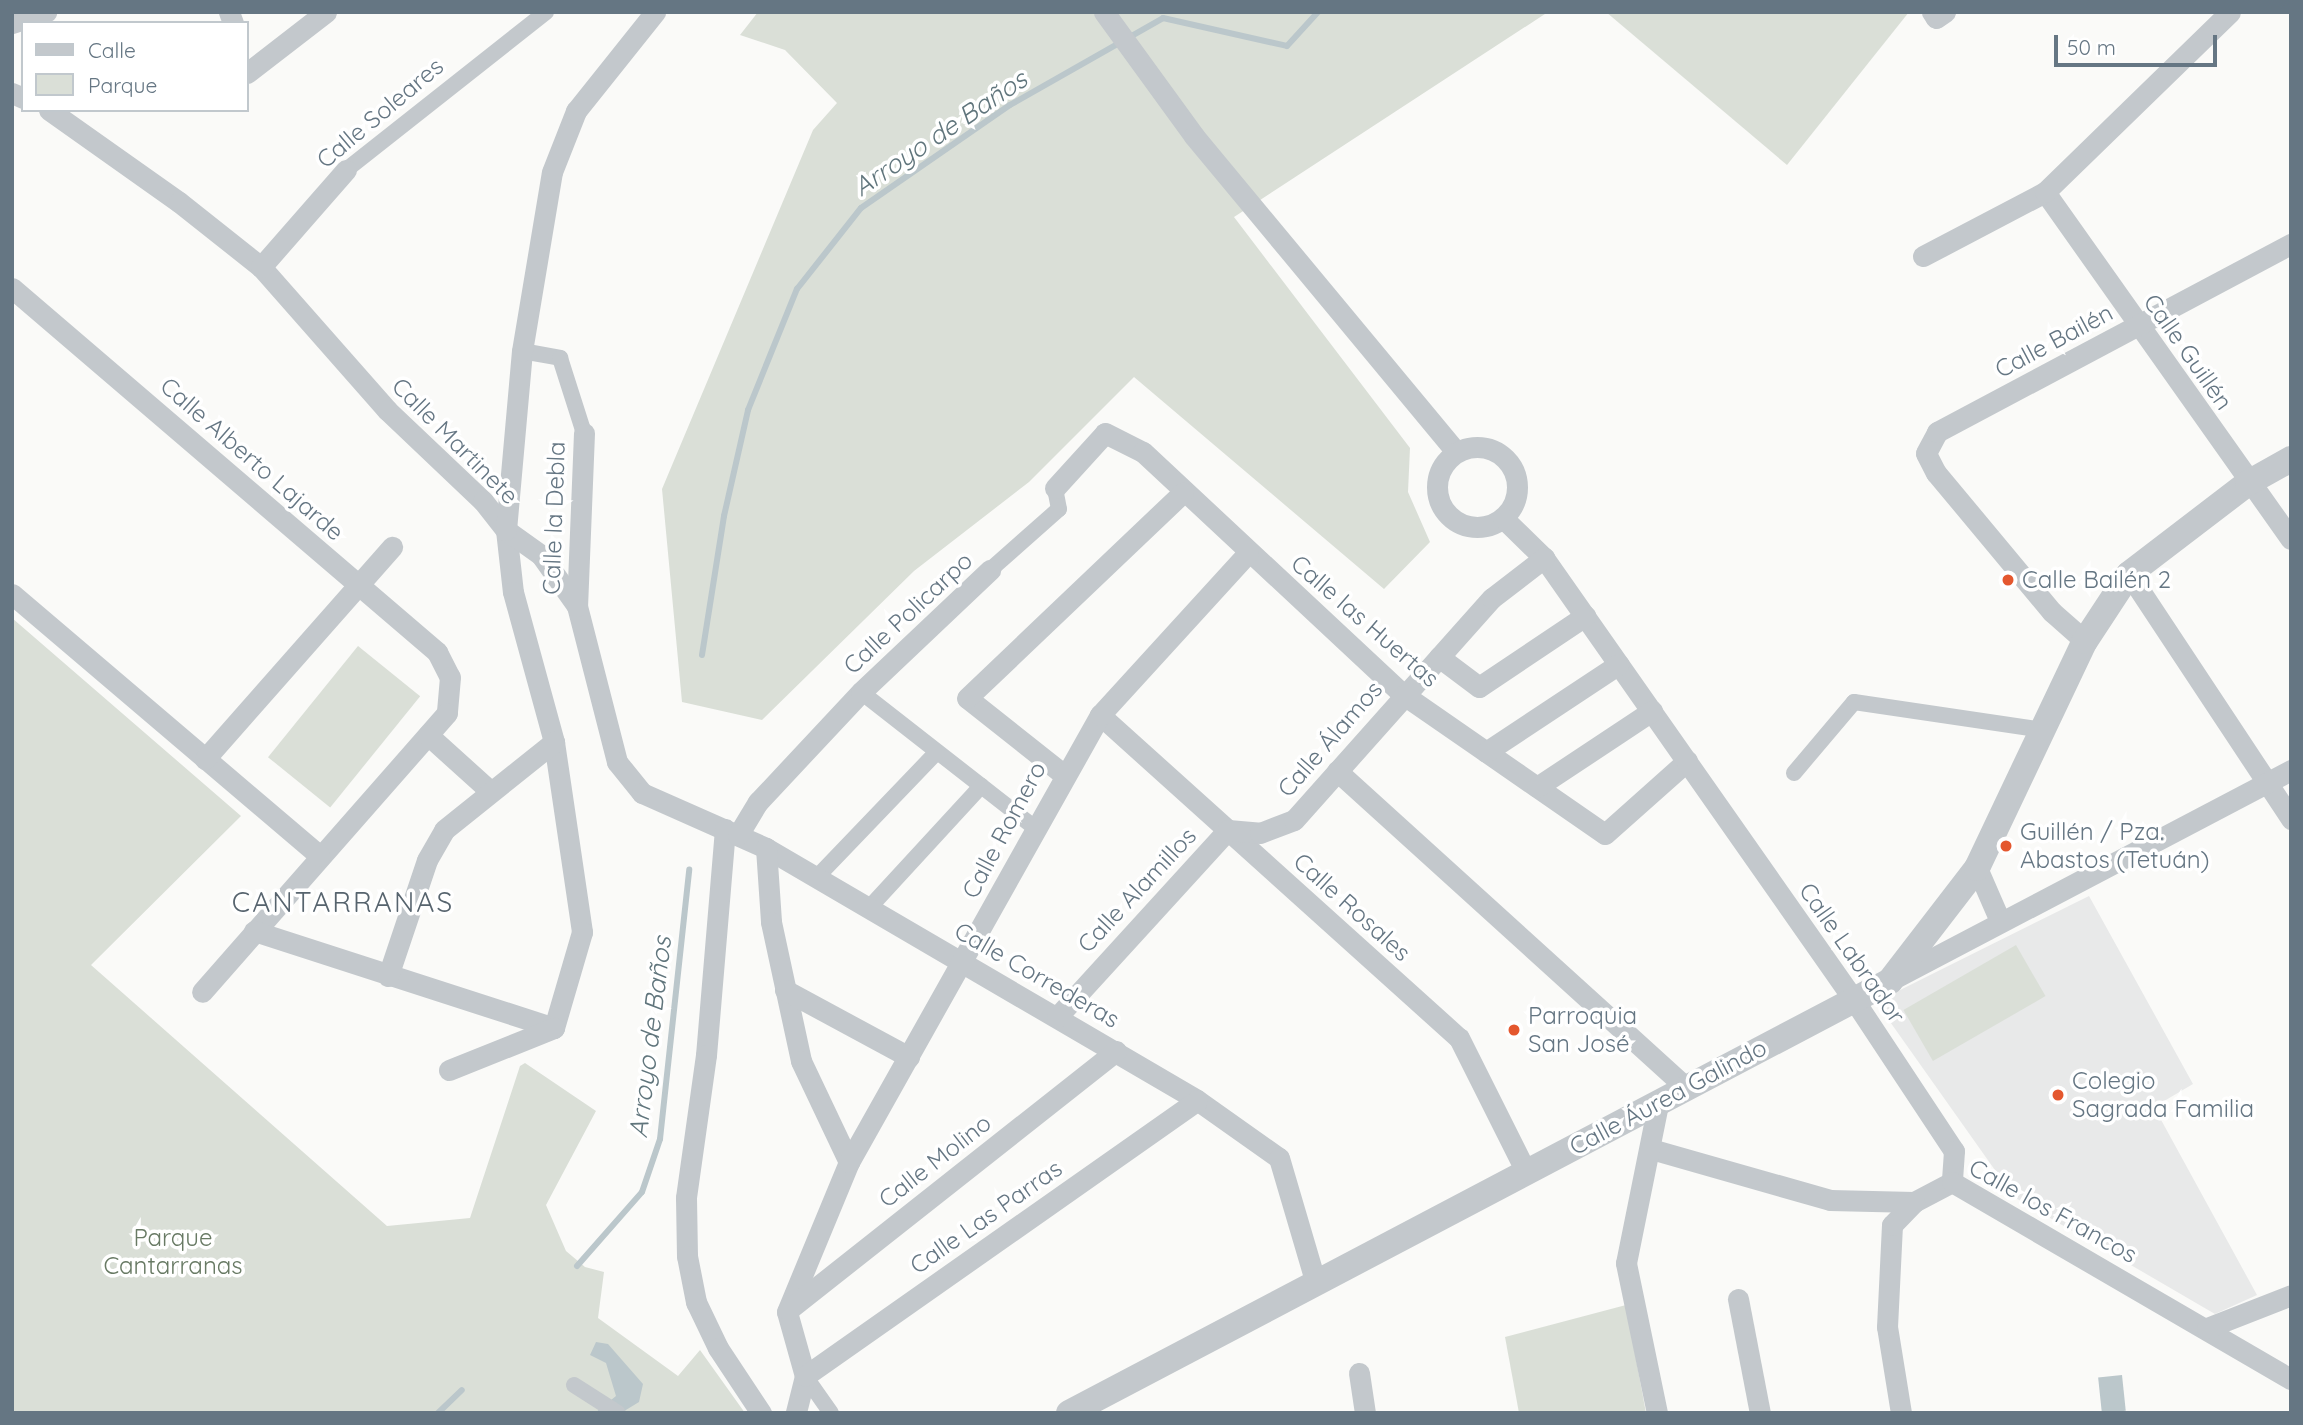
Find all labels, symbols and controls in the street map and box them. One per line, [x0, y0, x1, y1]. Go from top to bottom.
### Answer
legend [21, 21, 248, 112]
scale bar [2058, 21, 2221, 65]
text: 50 m [2067, 34, 2116, 60]
text: Calle [88, 37, 136, 63]
street label: Calle Soleares [311, 52, 449, 174]
water label: Arroyo de Baños [847, 63, 1033, 203]
text: Parque [88, 72, 157, 98]
street label: Calle Guillén [2138, 289, 2238, 415]
street label: Calle Bailén [1990, 298, 2118, 384]
street label: Calle Alberto Lajarde [154, 371, 350, 547]
street label: Calle Martinete [386, 372, 524, 510]
street label: Calle la Debla [537, 441, 571, 595]
street label: Calle Policarpo [838, 546, 978, 680]
street label: Calle las Huertas [1285, 549, 1445, 693]
place label: Calle Bailén 2 [2022, 566, 2171, 594]
marker: Calle Bailén 2 [2000, 572, 2016, 588]
street label: Calle Álamos [1272, 675, 1388, 803]
street label: Calle Romero [956, 757, 1052, 903]
place label: Guillén / Pza. Abastos (Tetuán) [2020, 818, 2210, 874]
street label: Calle Alamillos [1072, 822, 1202, 958]
marker: Guillén / Pza. Abastos (Tetuán) [1998, 838, 2014, 854]
street label: Calle Rosales [1287, 847, 1417, 967]
street label: Calle Labrador [1793, 877, 1911, 1029]
district label: CANTARRANAS [233, 885, 453, 919]
street label: Calle Correderas [949, 916, 1125, 1034]
water label: Arroyo de Baños [622, 935, 678, 1139]
place label: Parroquia San José [1528, 1002, 1637, 1058]
marker: Parroquia San José [1506, 1022, 1522, 1038]
street label: Calle Áurea Galindo [1565, 1033, 1771, 1161]
place label: Colegio Sagrada Familia [2072, 1067, 2254, 1123]
marker: Colegio Sagrada Familia [2050, 1087, 2066, 1103]
street label: Calle Molino [873, 1108, 997, 1214]
street label: Calle los Francos [1964, 1153, 2142, 1269]
street label: Calle Las Parras [904, 1154, 1068, 1280]
park label: Parque Cantarranas [103, 1224, 243, 1280]

